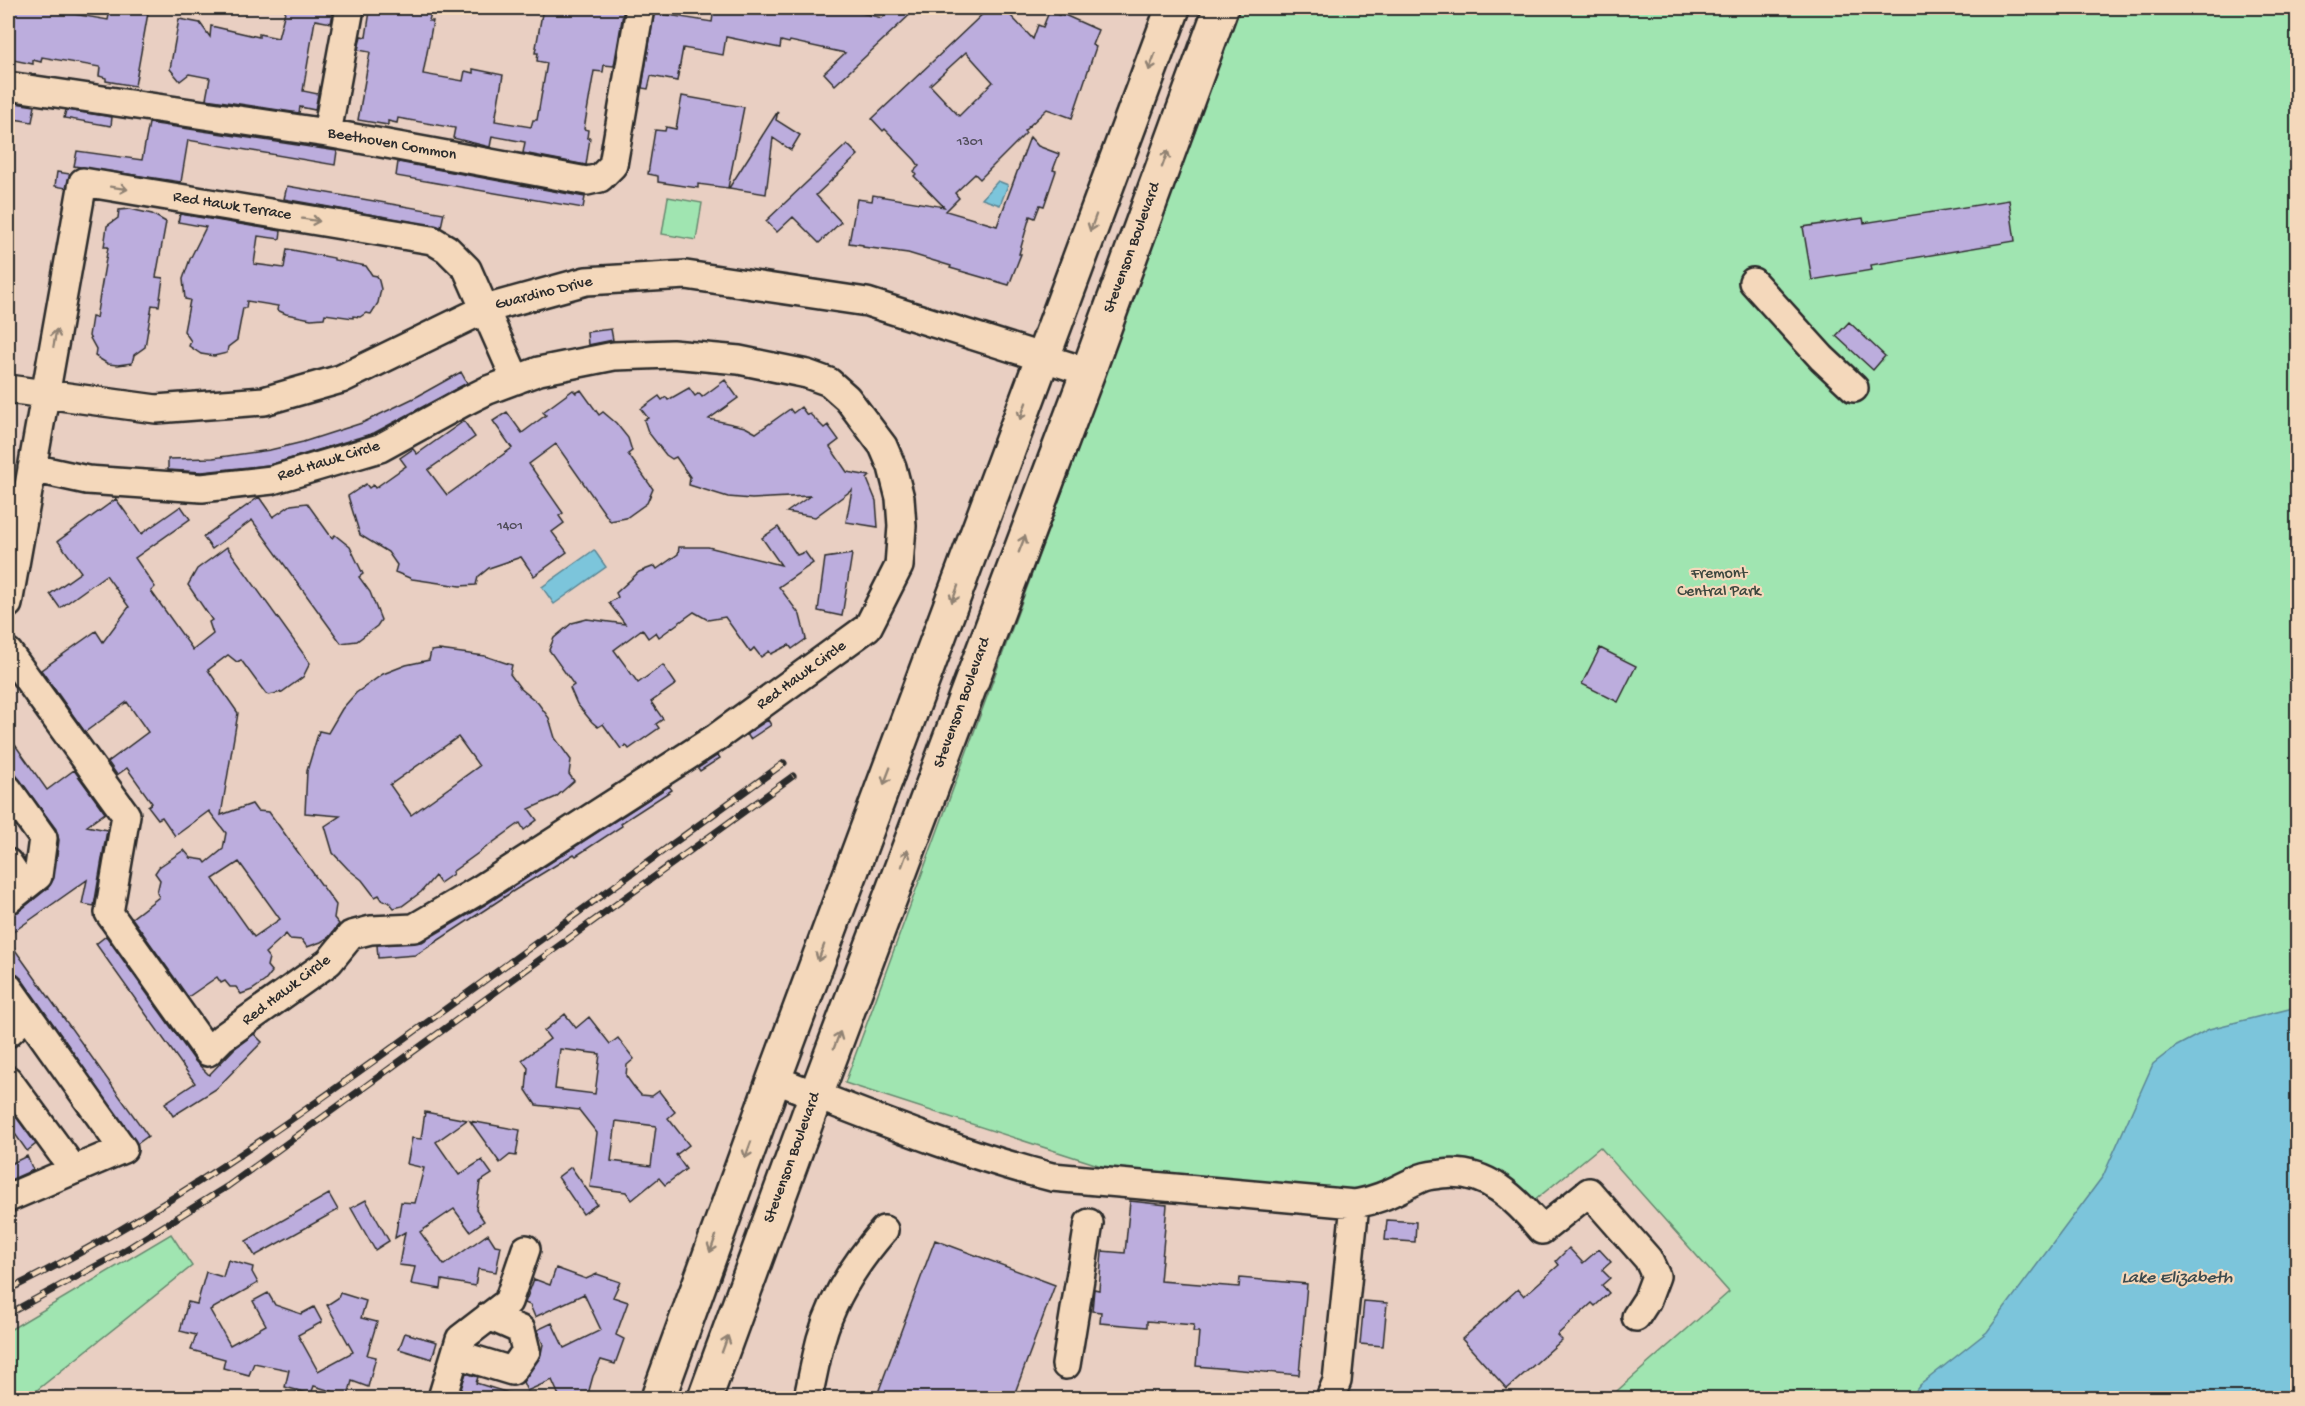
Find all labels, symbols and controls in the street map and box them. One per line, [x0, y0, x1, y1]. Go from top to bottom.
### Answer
one-way arrow [1146, 53, 1157, 71]
street label: Beethoven Common [325, 124, 458, 166]
house number: 1301 [956, 134, 983, 151]
one-way arrow [1161, 150, 1172, 168]
street label: Stevenson Boulevard [1101, 179, 1166, 316]
one-way arrow [108, 183, 128, 194]
street label: Red Hawk Terrace [172, 188, 293, 226]
one-way arrow [1086, 214, 1097, 232]
one-way arrow [301, 215, 320, 226]
street label: Guardino Drive [493, 273, 595, 315]
one-way arrow [50, 329, 61, 349]
one-way arrow [1017, 401, 1028, 420]
street label: Red Hawk Circle [275, 437, 383, 487]
house number: 1401 [496, 518, 523, 535]
one-way arrow [1018, 535, 1029, 554]
park label: Fremont Central Park [1677, 565, 1763, 602]
one-way arrow [949, 584, 960, 602]
street label: Stevenson Boulevard [931, 634, 996, 771]
street label: Red Hawk Circle [753, 637, 851, 715]
one-way arrow [881, 766, 892, 785]
one-way arrow [900, 849, 911, 868]
one-way arrow [814, 943, 825, 962]
street label: Red Hawk Circle [239, 951, 336, 1031]
one-way arrow [832, 1032, 843, 1050]
street label: Stevenson Boulevard [761, 1089, 826, 1226]
one-way arrow [741, 1140, 752, 1159]
one-way arrow [707, 1234, 718, 1253]
water label: Lake Elizabeth [2122, 1268, 2233, 1289]
one-way arrow [721, 1335, 732, 1353]

